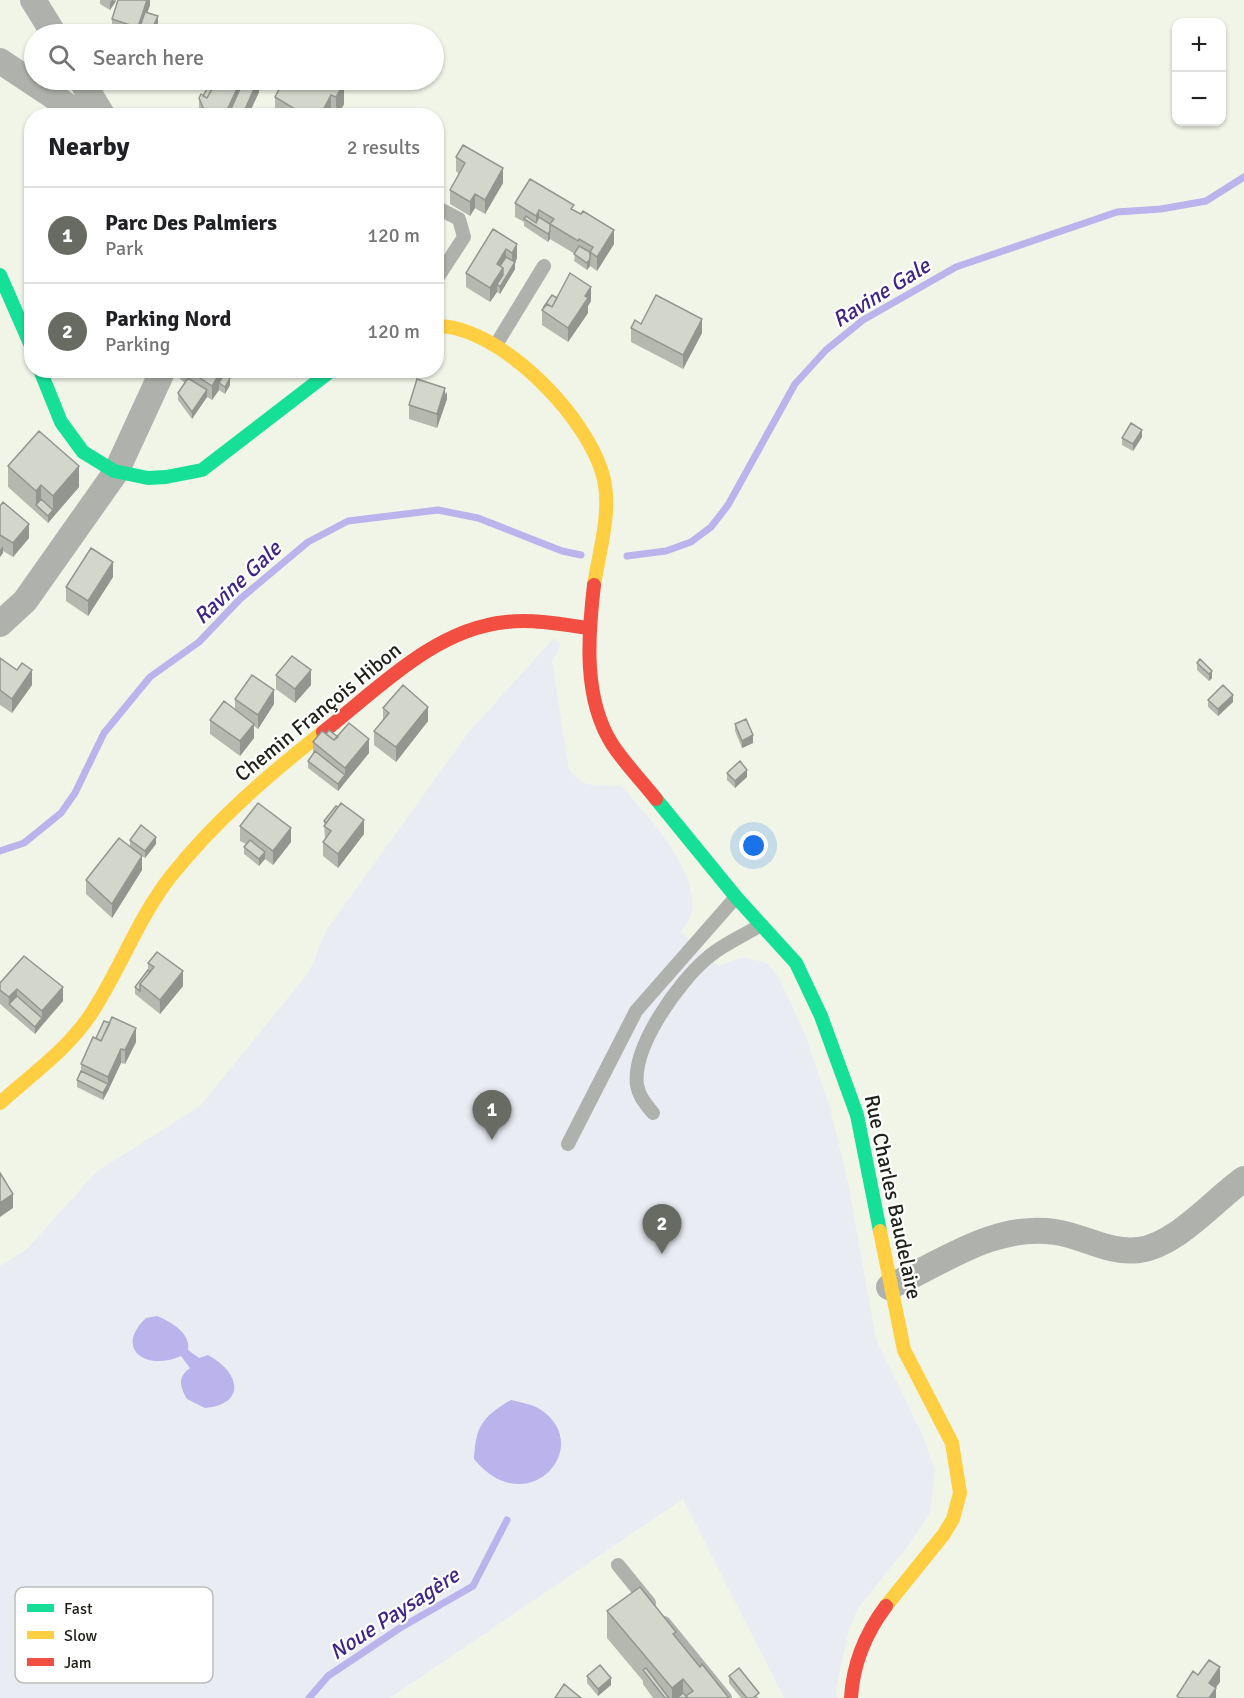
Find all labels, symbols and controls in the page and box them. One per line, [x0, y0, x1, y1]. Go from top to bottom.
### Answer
map controls [1172, 18, 1226, 126]
button: + [1172, 18, 1226, 72]
search box [24, 24, 444, 90]
icon: search [45, 41, 78, 74]
text: Search here [93, 44, 204, 71]
button: − [1172, 72, 1226, 126]
text: Nearby [48, 131, 129, 163]
text: 2 results [347, 135, 420, 160]
text: Parc Des Palmiers [105, 209, 277, 236]
text: 1 [62, 223, 73, 248]
text: 120 m [367, 223, 420, 248]
text: Park [105, 236, 143, 261]
water label: Ravine Gale [827, 251, 936, 333]
text: Parking Nord [105, 305, 231, 332]
text: 2 [62, 319, 73, 344]
text: 120 m [367, 319, 420, 344]
text: Parking [105, 332, 170, 357]
water label: Ravine Gale [188, 534, 287, 630]
street label: Chemin François Hibon [229, 637, 407, 787]
your location [739, 831, 768, 860]
pin: 1 [472, 1090, 512, 1140]
street label: Rue Charles Baudelaire [859, 1092, 927, 1302]
pin: 2 [642, 1204, 682, 1254]
water label: Noue Paysagère [324, 1561, 465, 1665]
legend [15, 1587, 213, 1683]
text: Fast [64, 1599, 93, 1619]
text: Slow [64, 1626, 98, 1646]
text: Jam [64, 1653, 92, 1673]

